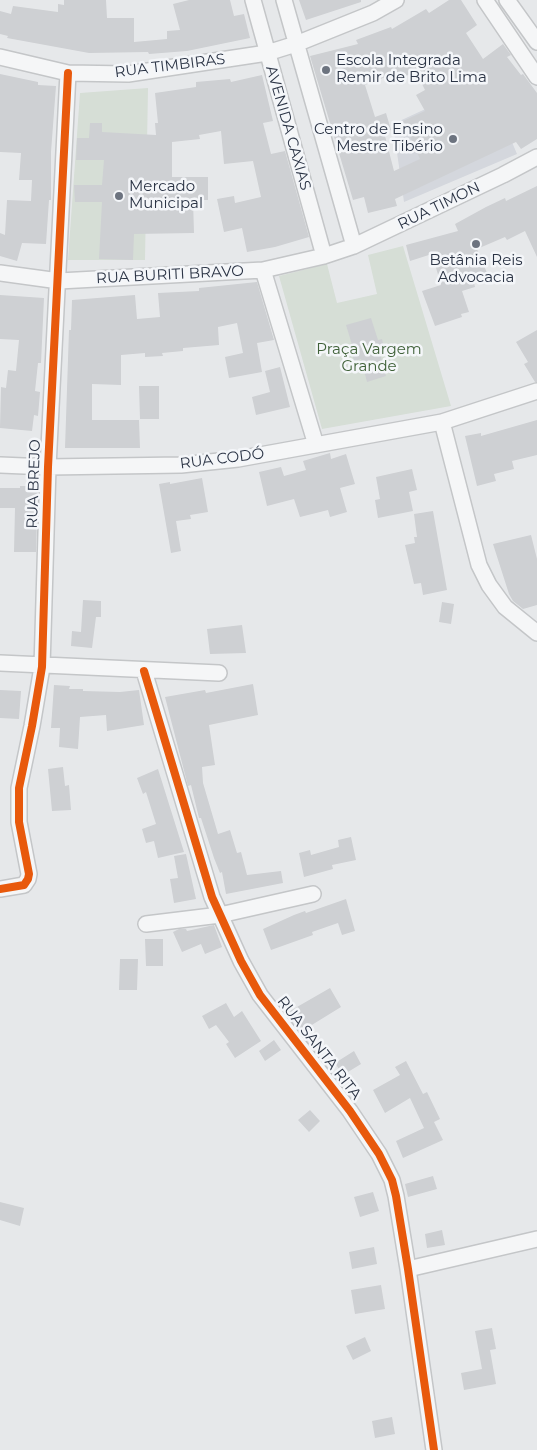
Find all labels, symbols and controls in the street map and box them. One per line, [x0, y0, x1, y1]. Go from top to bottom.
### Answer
street label: RUA TIMBIRAS [114, 50, 226, 82]
place label: Escola Integrada Remir de Brito Lima [336, 52, 487, 87]
street label: AVENIDA CAXIAS [262, 64, 314, 192]
marker: Escola Integrada Remir de Brito Lima [320, 64, 332, 76]
place label: Centro de Ensino Mestre Tibério [314, 121, 443, 156]
marker: Centro de Ensino Mestre Tibério [447, 133, 459, 145]
place label: Mercado Municipal [129, 178, 203, 213]
street label: RUA TIMON [395, 178, 483, 234]
marker: Mercado Municipal [113, 190, 125, 202]
marker: Betânia Reis Advocacia [470, 238, 482, 250]
place label: Betânia Reis Advocacia [429, 252, 523, 287]
street label: RUA BURITI BRAVO [96, 262, 244, 288]
park label: Praça Vargem Grande [316, 341, 422, 376]
street label: RUA BREJO [23, 439, 45, 529]
street label: RUA CODÓ [179, 445, 265, 473]
street label: RUA SANTA RITA [273, 993, 365, 1103]

